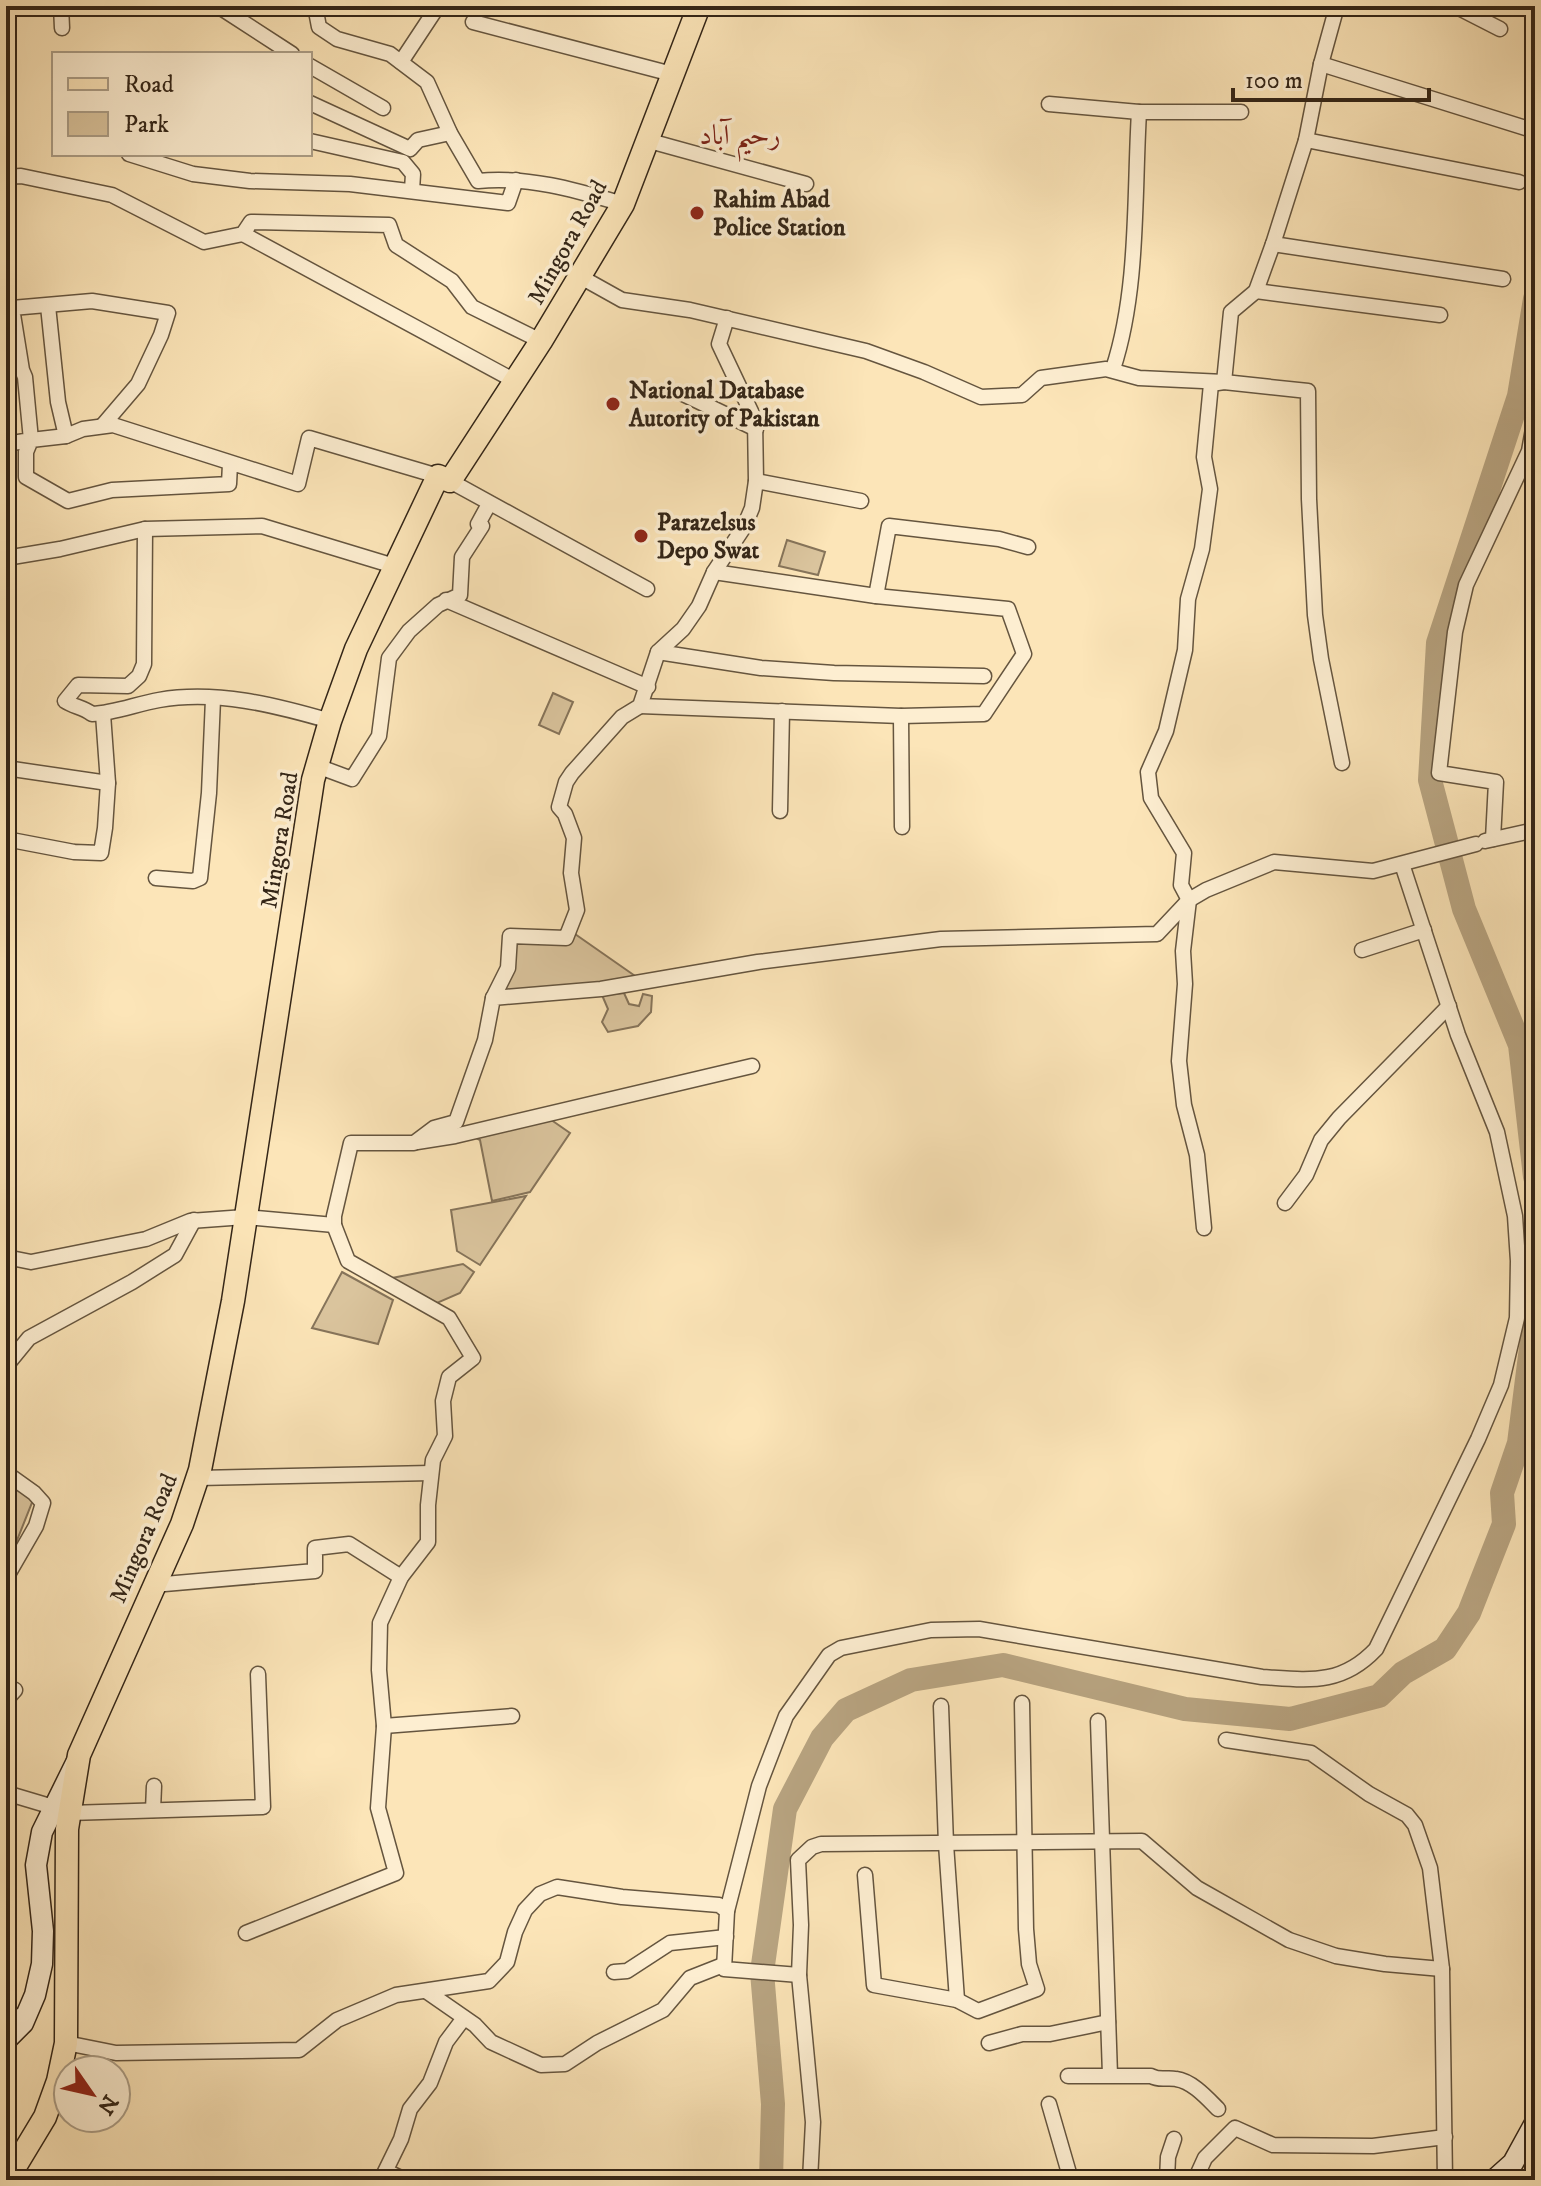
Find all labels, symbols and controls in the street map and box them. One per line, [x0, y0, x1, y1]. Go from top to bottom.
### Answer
legend [52, 52, 312, 156]
scale bar [1233, 52, 1429, 102]
text: 100 m [1245, 66, 1303, 96]
text: Road [124, 70, 174, 100]
text: Park [124, 110, 169, 140]
district label: رحیم آباد [699, 118, 781, 162]
street label: Mingora Road [521, 175, 614, 310]
place label: Rahim Abad Police Station [713, 185, 846, 243]
marker: Rahim Abad Police Station [688, 204, 706, 222]
place label: National Database Autority of Pakistan [628, 376, 820, 434]
marker: National Database Autority of Pakistan [604, 395, 622, 413]
place label: Parazelsus Depo Swat [657, 508, 760, 566]
marker: Parazelsus Depo Swat [632, 527, 650, 545]
street label: Mingora Road [254, 770, 306, 911]
street label: Mingora Road [103, 1469, 185, 1608]
north arrow [52, 2054, 132, 2134]
text: N [91, 2089, 124, 2119]

